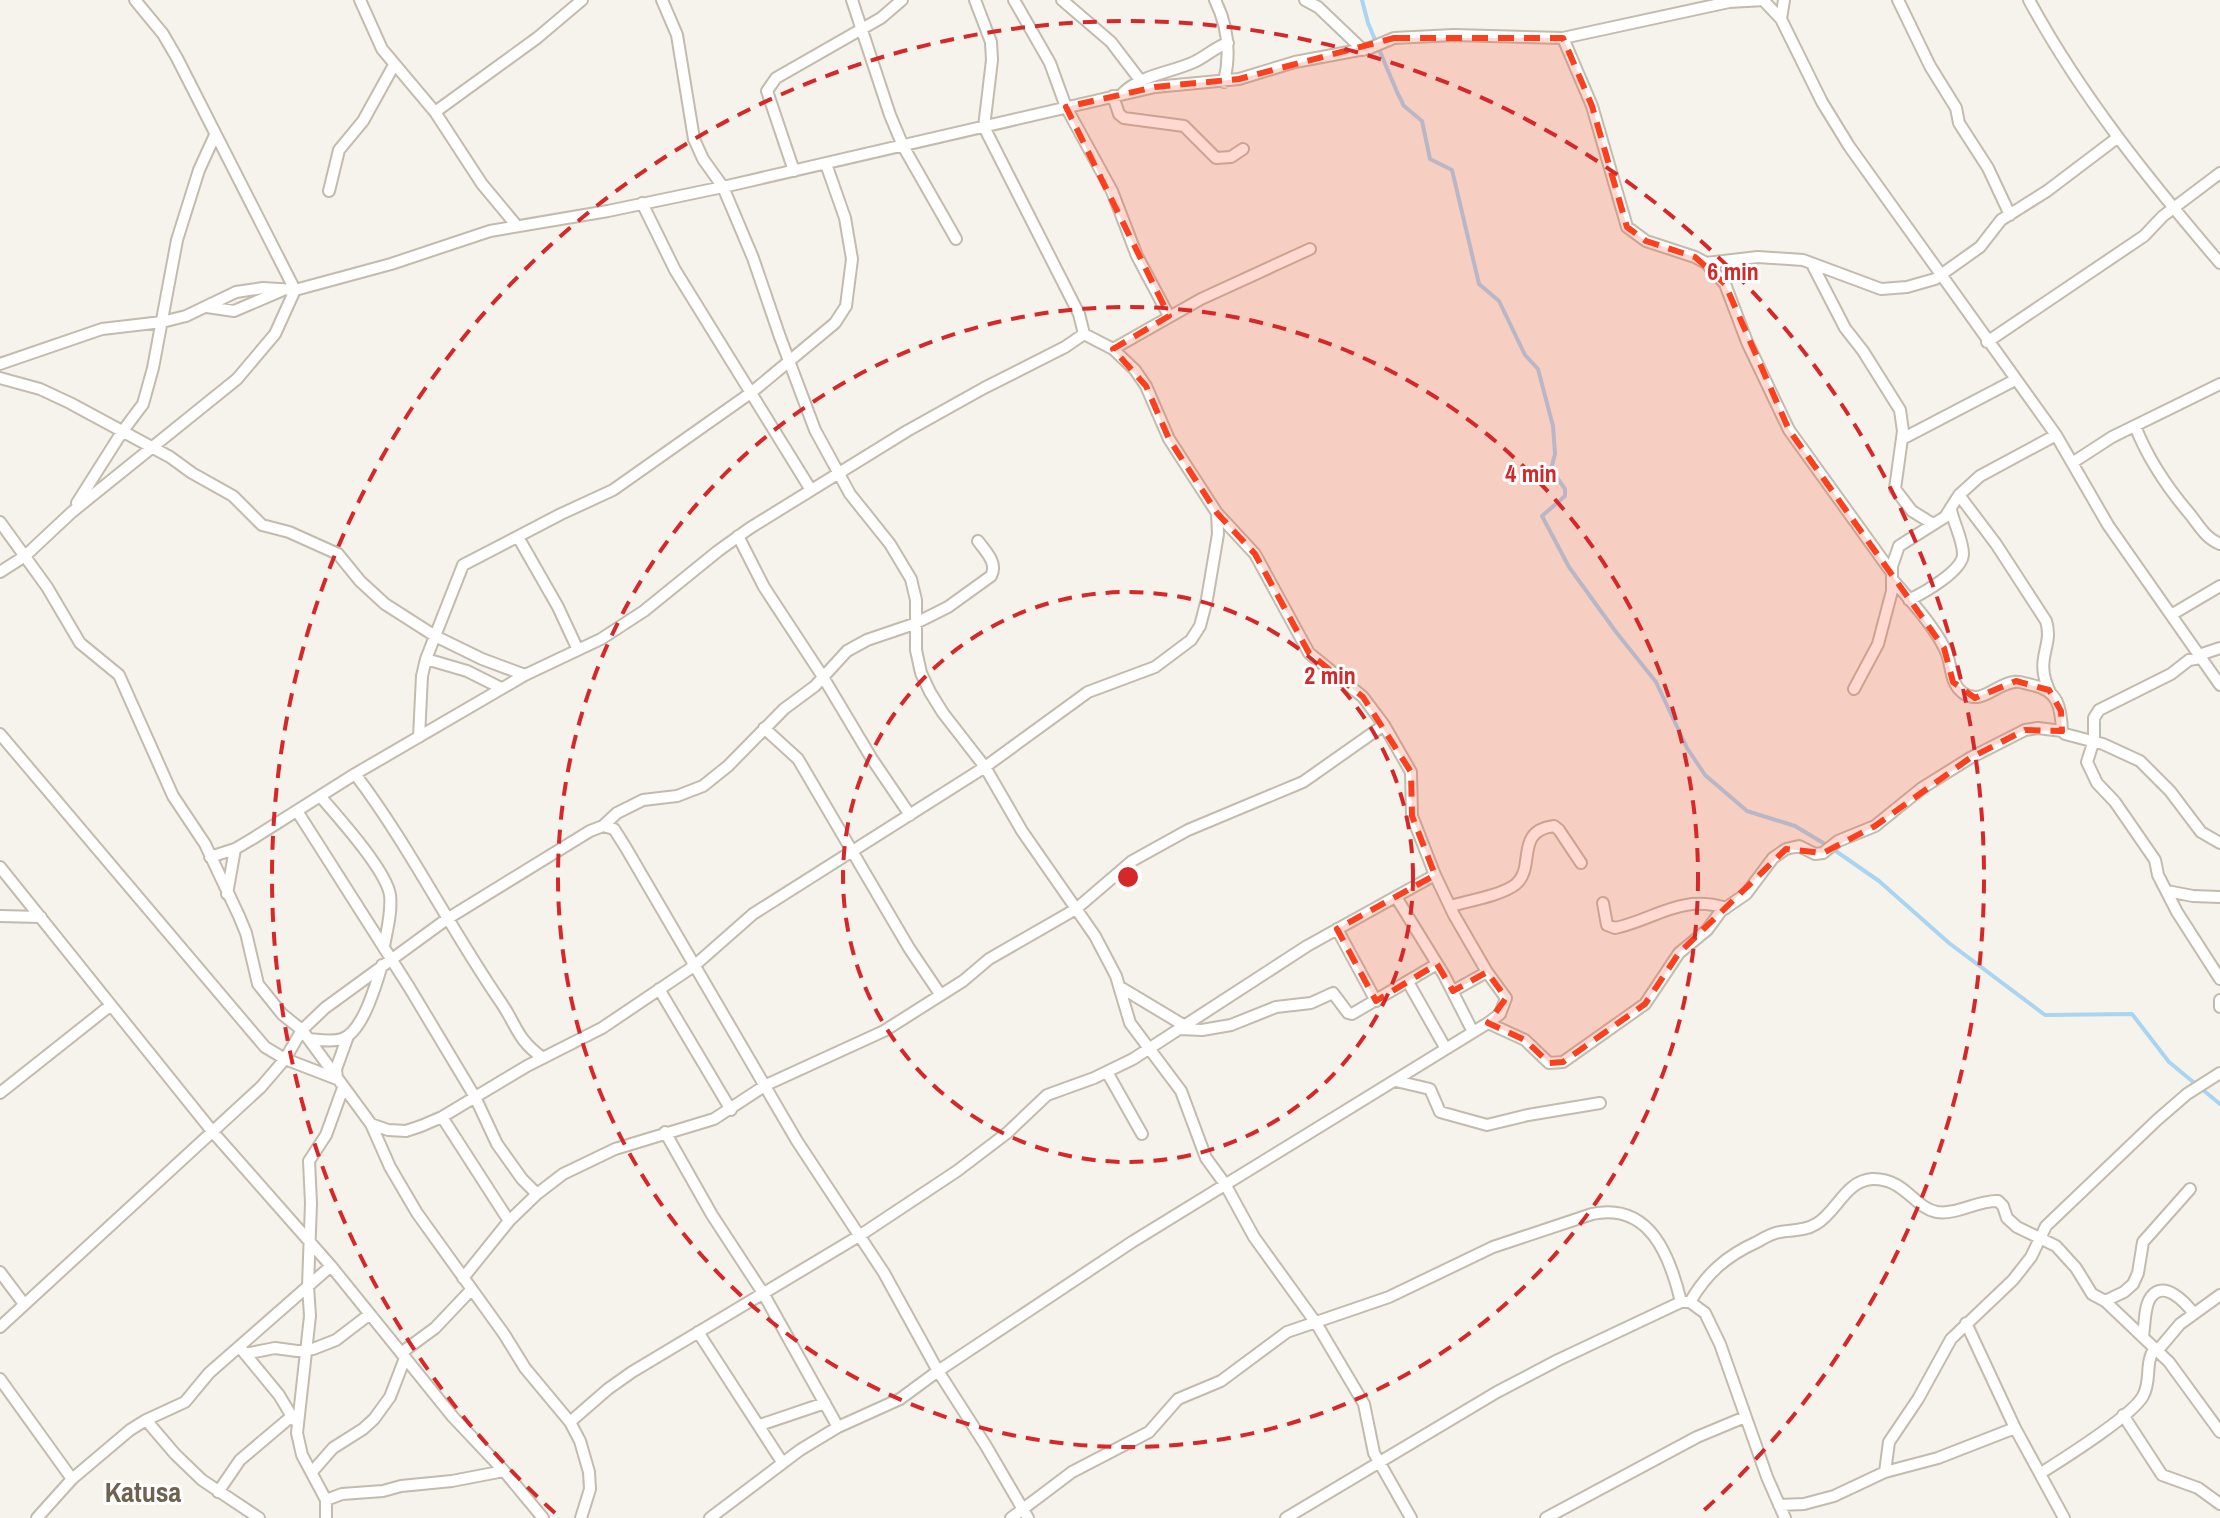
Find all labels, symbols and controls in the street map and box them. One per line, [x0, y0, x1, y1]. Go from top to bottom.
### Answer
text: 6 min [1707, 255, 1759, 287]
text: 4 min [1505, 457, 1557, 489]
text: 2 min [1304, 659, 1356, 691]
centre of rings [1114, 863, 1142, 891]
district label: Katusa [105, 1473, 182, 1511]

